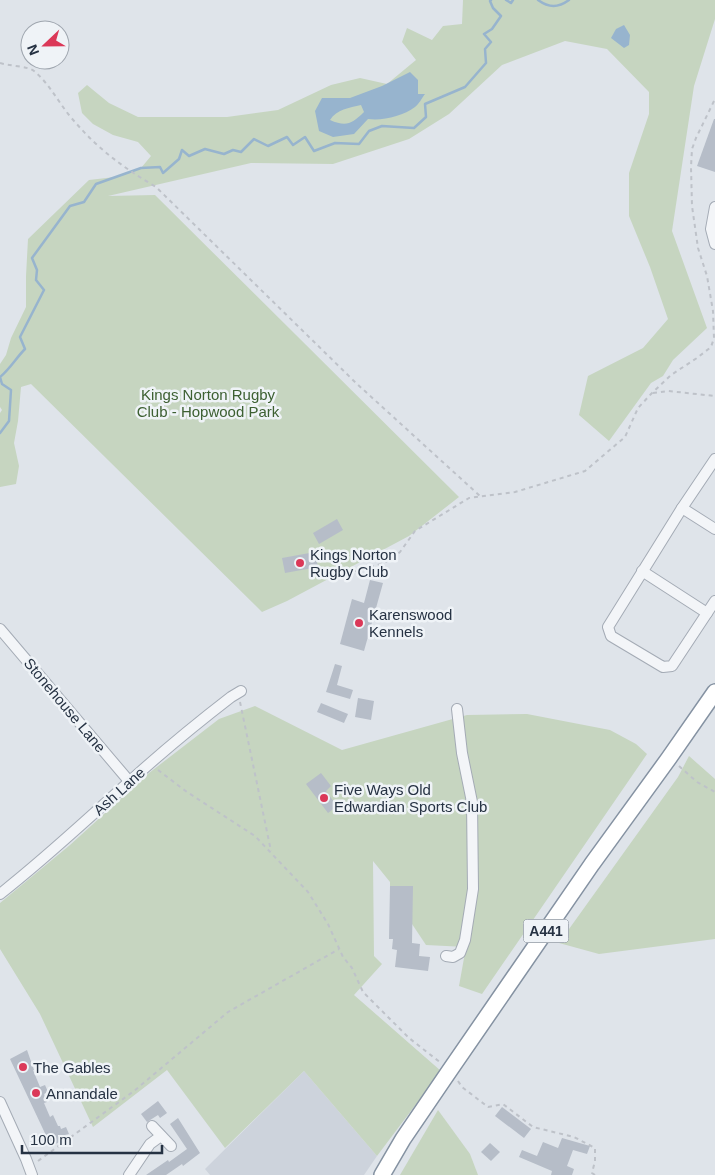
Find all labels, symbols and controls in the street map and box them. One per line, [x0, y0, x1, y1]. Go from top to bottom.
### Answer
north arrow [20, 20, 70, 70]
text: N [24, 42, 42, 58]
park label: Kings Norton Rugby Club - Hopwood Park [137, 386, 280, 420]
place label: Kings Norton Rugby Club [310, 546, 397, 580]
marker: Kings Norton Rugby Club [294, 557, 306, 569]
place label: Karenswood Kennels [369, 606, 452, 640]
marker: Karenswood Kennels [353, 617, 365, 629]
street label: Stonehouse Lane [21, 654, 109, 756]
street label: Ash Lane [90, 763, 148, 819]
place label: Five Ways Old Edwardian Sports Club [334, 781, 487, 815]
marker: Five Ways Old Edwardian Sports Club [318, 792, 330, 804]
road number: A441 [524, 919, 568, 942]
place label: The Gables [33, 1059, 111, 1076]
marker: The Gables [17, 1061, 29, 1073]
place label: Annandale [46, 1085, 118, 1102]
marker: Annandale [30, 1087, 42, 1099]
scale bar [22, 1122, 162, 1154]
text: 100 m [30, 1131, 72, 1148]

